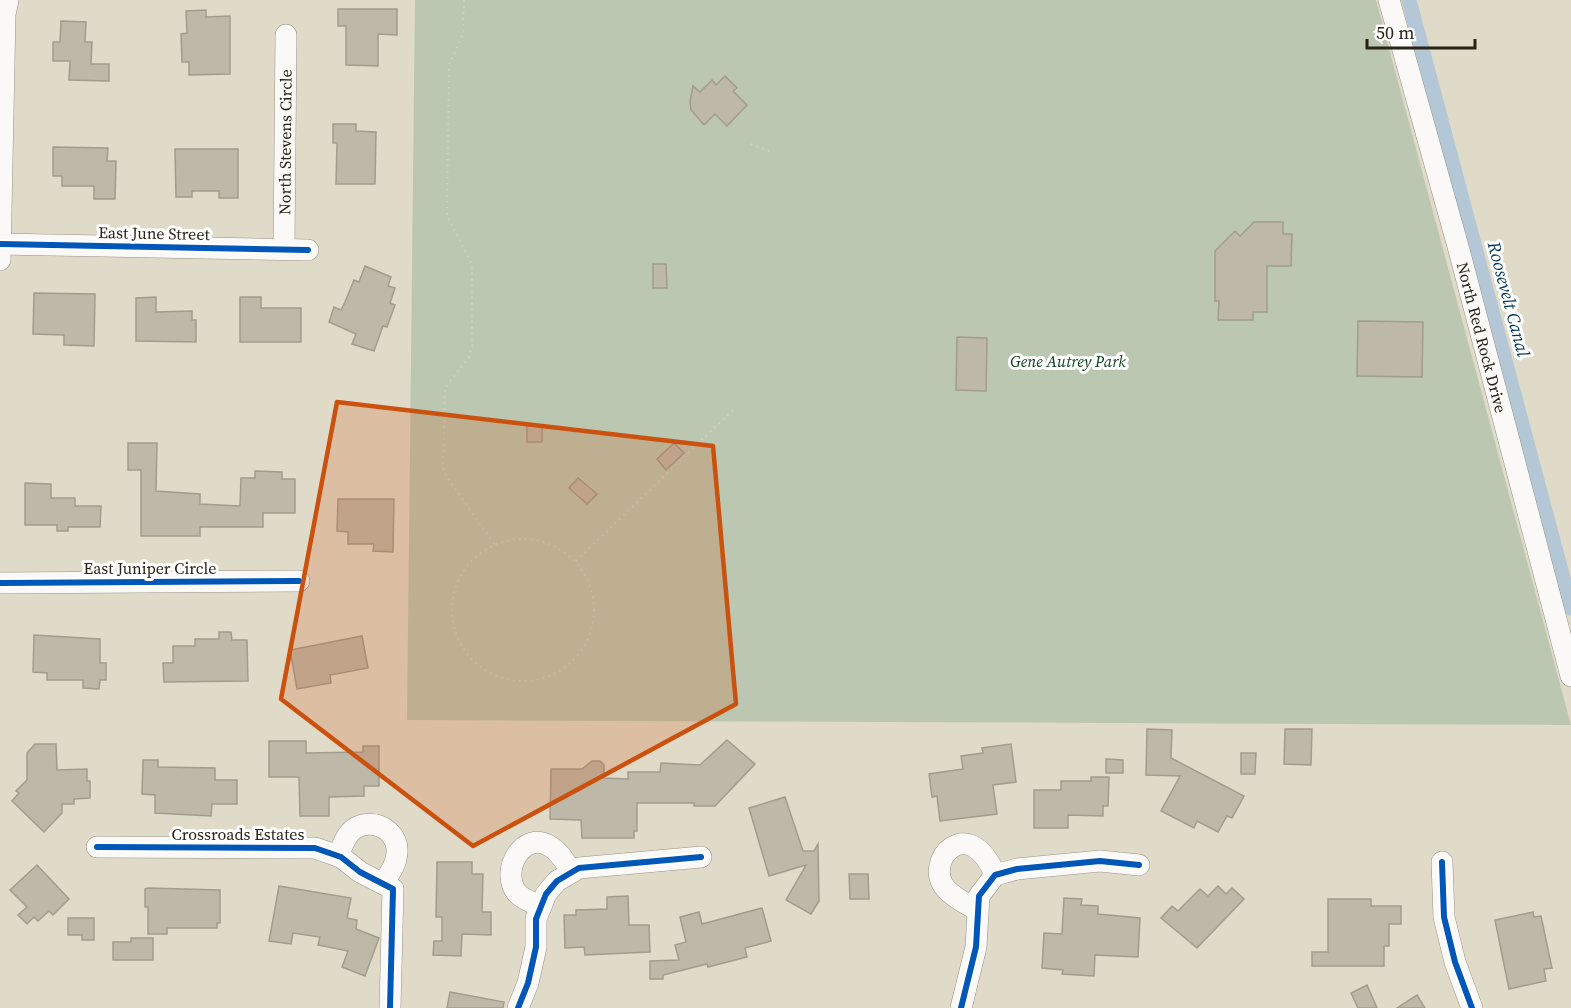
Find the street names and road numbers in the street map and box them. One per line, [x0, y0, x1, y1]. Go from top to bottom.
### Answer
street label: North Stevens Circle [273, 69, 297, 215]
street label: East June Street [98, 221, 211, 245]
street label: North Red Rock Drive [1452, 260, 1512, 415]
street label: East Juniper Circle [84, 557, 216, 579]
street label: Crossroads Estates [172, 823, 304, 845]

